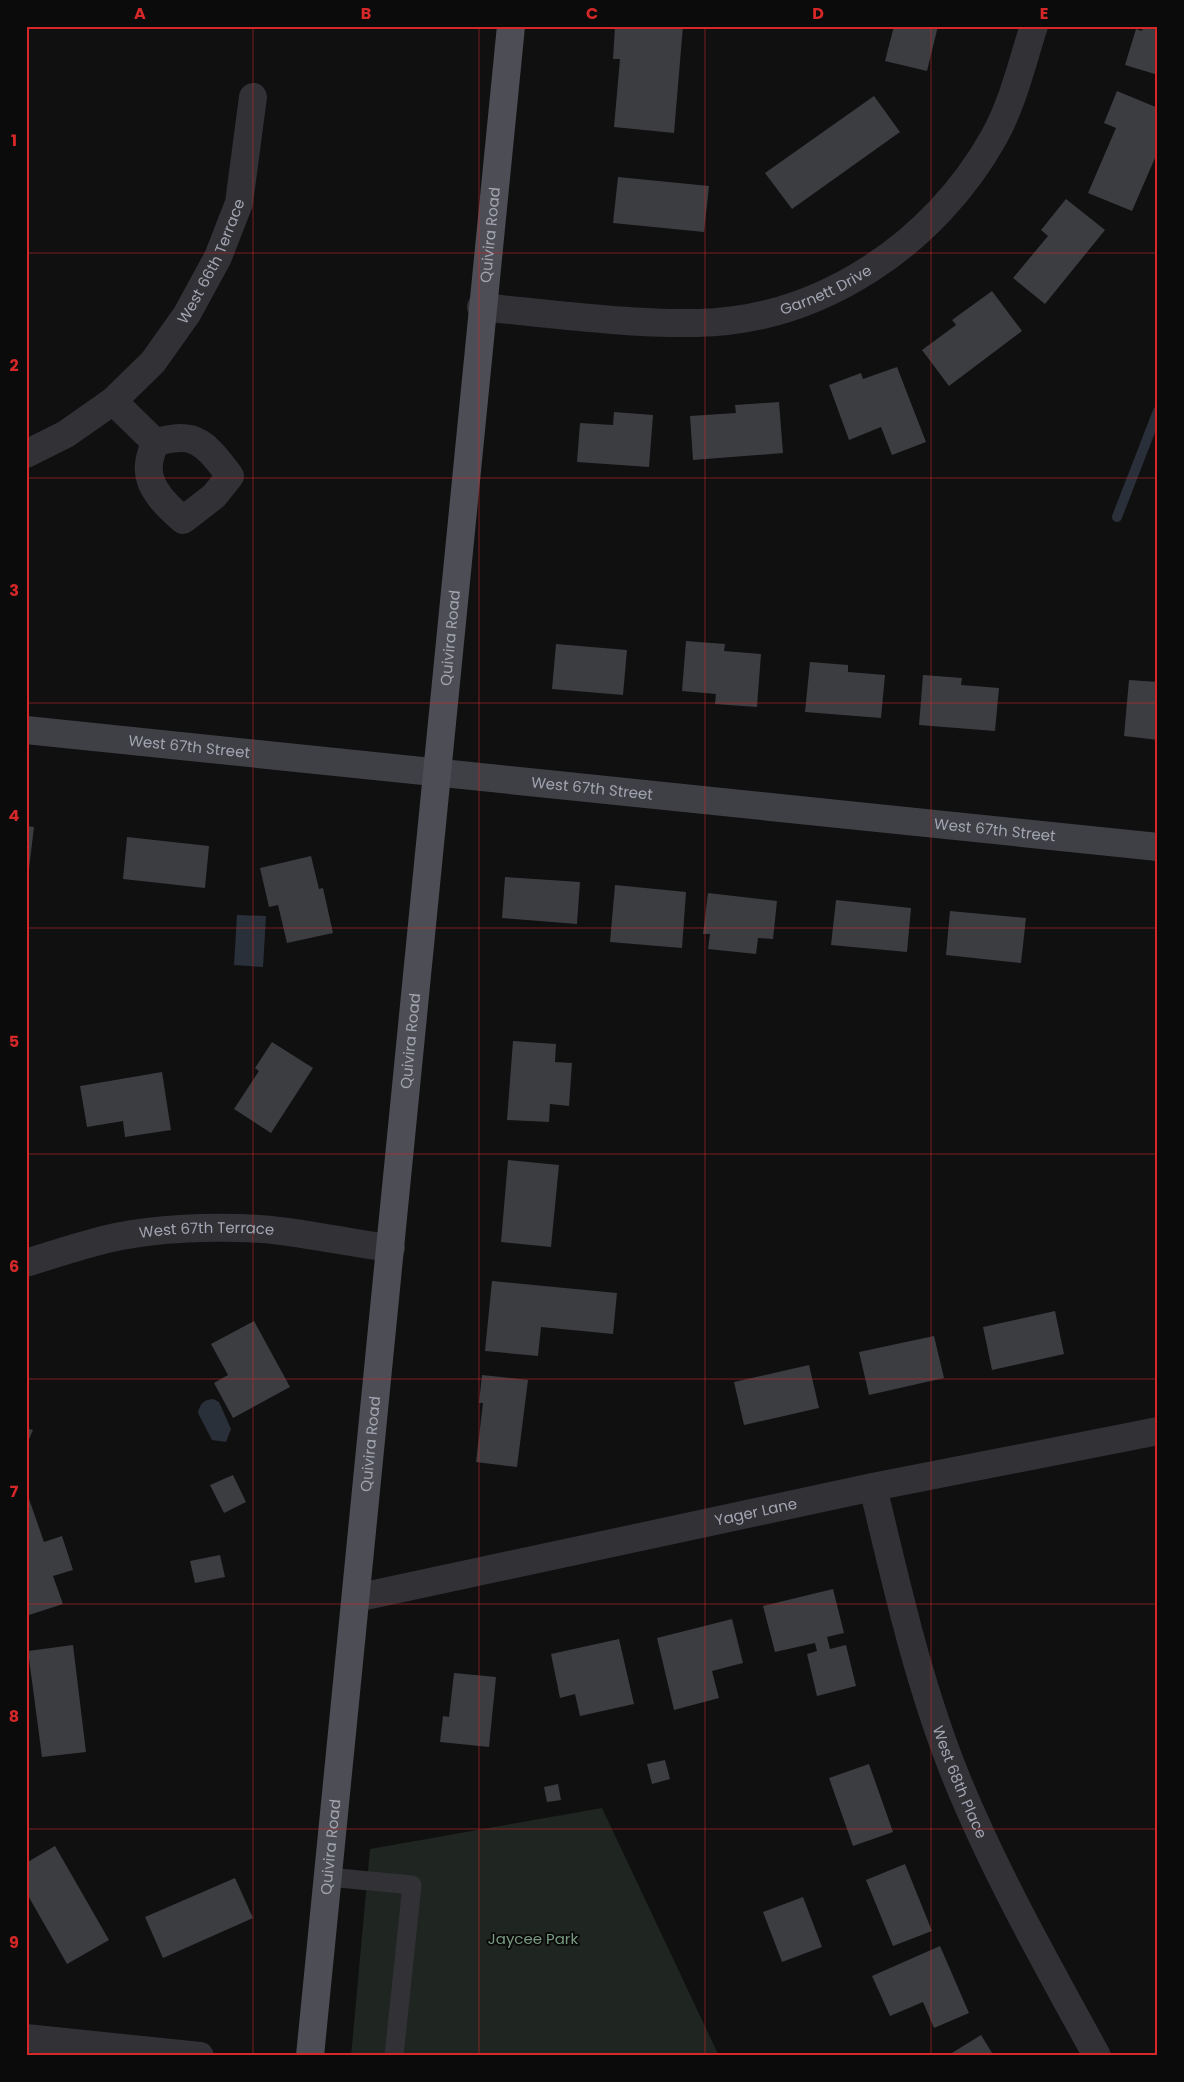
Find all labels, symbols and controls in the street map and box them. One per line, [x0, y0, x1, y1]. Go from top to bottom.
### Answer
text: A [134, 2, 146, 25]
text: B [361, 2, 371, 25]
text: C [586, 2, 598, 25]
text: D [812, 2, 824, 25]
text: E [1040, 2, 1048, 25]
text: 1 [11, 129, 17, 152]
street label: Quivira Road [475, 186, 505, 284]
street label: West 66th Terrace [172, 196, 250, 328]
street label: Garnett Drive [777, 260, 875, 320]
text: 2 [9, 354, 19, 377]
text: 3 [9, 579, 19, 602]
street label: Quivira Road [435, 589, 465, 687]
street label: West 67th Street [127, 730, 251, 763]
street label: West 67th Street [530, 771, 654, 805]
text: 4 [9, 804, 20, 827]
street label: West 67th Street [933, 813, 1057, 846]
street label: Quivira Road [395, 992, 425, 1090]
text: 5 [9, 1030, 19, 1053]
street label: West 67th Terrace [138, 1217, 275, 1243]
text: 6 [9, 1255, 19, 1278]
street label: Quivira Road [355, 1395, 385, 1493]
text: 7 [10, 1480, 19, 1503]
street label: Yager Lane [713, 1493, 799, 1531]
text: 8 [9, 1705, 19, 1728]
street label: West 68th Place [928, 1723, 992, 1842]
street label: Quivira Road [315, 1798, 345, 1896]
park label: Jaycee Park [488, 1928, 578, 1949]
text: 9 [9, 1931, 19, 1954]

